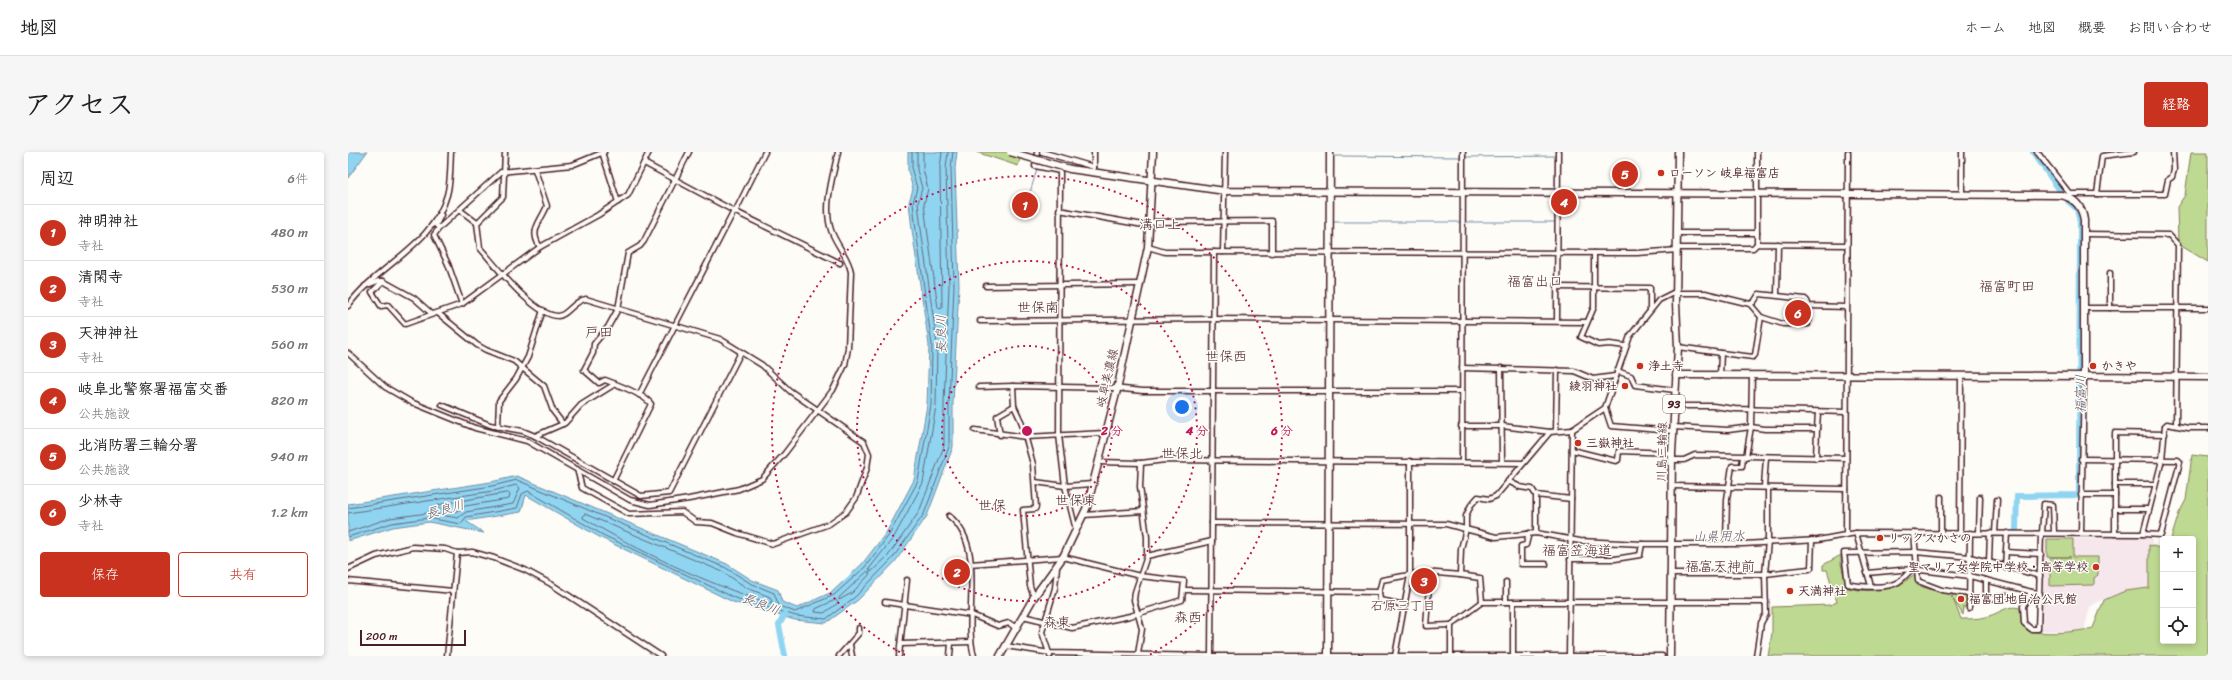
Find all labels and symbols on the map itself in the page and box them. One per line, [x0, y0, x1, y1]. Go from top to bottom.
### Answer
pin: 5 [1612, 159, 1638, 189]
place label: ローソン 岐阜福富店 [1669, 162, 1780, 184]
marker: ローソン 岐阜福富店 [1656, 168, 1666, 178]
pin: 4 [1551, 187, 1577, 217]
pin: 1 [1012, 190, 1038, 220]
district label: 溝口上 [1139, 212, 1181, 237]
district label: 福富出口 [1507, 269, 1563, 294]
district label: 福富町田 [1979, 274, 2035, 299]
district label: 世保南 [1017, 295, 1059, 320]
pin: 6 [1785, 298, 1811, 328]
water label: 長良川 [929, 314, 953, 354]
district label: 戸田 [585, 320, 613, 345]
district label: 世保西 [1205, 344, 1247, 369]
street label: 岐阜美濃線 [1090, 346, 1124, 410]
place label: 浄土寺 [1648, 355, 1684, 377]
place label: かきや [2101, 355, 2137, 377]
marker: 浄土寺 [1635, 361, 1645, 371]
marker: かきや [2088, 361, 2098, 371]
water label: 福富川 [2069, 374, 2092, 414]
place label: 綾羽神社 [1569, 375, 1617, 397]
marker: 綾羽神社 [1620, 381, 1630, 391]
road number: 93 [1663, 395, 1685, 413]
your location [1172, 397, 1192, 417]
text: 2 分 [1100, 420, 1123, 442]
text: 4 分 [1185, 420, 1208, 442]
text: 6 分 [1270, 420, 1293, 442]
street label: 川島三輪線 [1650, 422, 1674, 482]
centre of rings [1020, 424, 1034, 438]
place label: 三嶽神社 [1586, 432, 1634, 454]
marker: 三嶽神社 [1573, 438, 1583, 448]
district label: 世保北 [1161, 441, 1203, 466]
district label: 世保東 [1055, 488, 1097, 513]
water label: 長良川 [423, 493, 467, 525]
district label: 世保 [978, 493, 1006, 518]
water label: 山県用水 [1693, 524, 1745, 548]
place label: リックスかさの [1888, 527, 1972, 549]
marker: リックスかさの [1875, 533, 1885, 543]
district label: 福富笠海道 [1542, 538, 1612, 563]
district label: 福富天神前 [1685, 554, 1755, 579]
place label: 聖マリア女学院中学校・高等学校 [1908, 556, 2088, 578]
pin: 2 [944, 557, 970, 587]
marker: 聖マリア女学院中学校・高等学校 [2091, 562, 2101, 572]
pin: 3 [1411, 566, 1437, 596]
place label: 天満神社 [1798, 580, 1846, 602]
water label: 長良川 [739, 586, 783, 622]
marker: 天満神社 [1785, 586, 1795, 596]
place label: 福富団地自治公民館 [1969, 588, 2077, 610]
district label: 石原三丁目 [1370, 594, 1436, 617]
marker: 福富団地自治公民館 [1956, 594, 1966, 604]
district label: 森西 [1174, 605, 1202, 630]
district label: 森東 [1043, 610, 1071, 635]
scale bar [360, 628, 466, 647]

